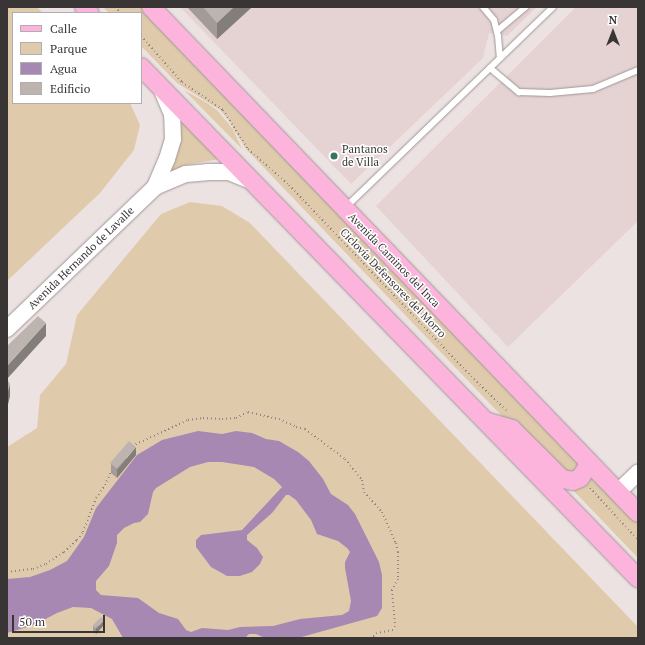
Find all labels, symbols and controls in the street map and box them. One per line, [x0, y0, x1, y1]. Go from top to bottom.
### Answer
legend [12, 12, 142, 104]
north arrow [593, 12, 633, 52]
text: N [609, 13, 617, 27]
text: Calle [50, 21, 77, 36]
text: Parque [50, 41, 87, 56]
text: Agua [50, 61, 77, 76]
text: Edificio [50, 81, 90, 96]
place label: Pantanos de Villa [342, 143, 388, 169]
marker: Pantanos de Villa [329, 151, 339, 161]
street label: Avenida Hernando de Lavalle [25, 204, 137, 312]
street label: Avenida Caminos del Inca [345, 210, 443, 310]
street label: Ciclovía Defensores del Morro [337, 226, 449, 340]
scale bar [14, 607, 107, 633]
text: 50 m [19, 614, 45, 629]

